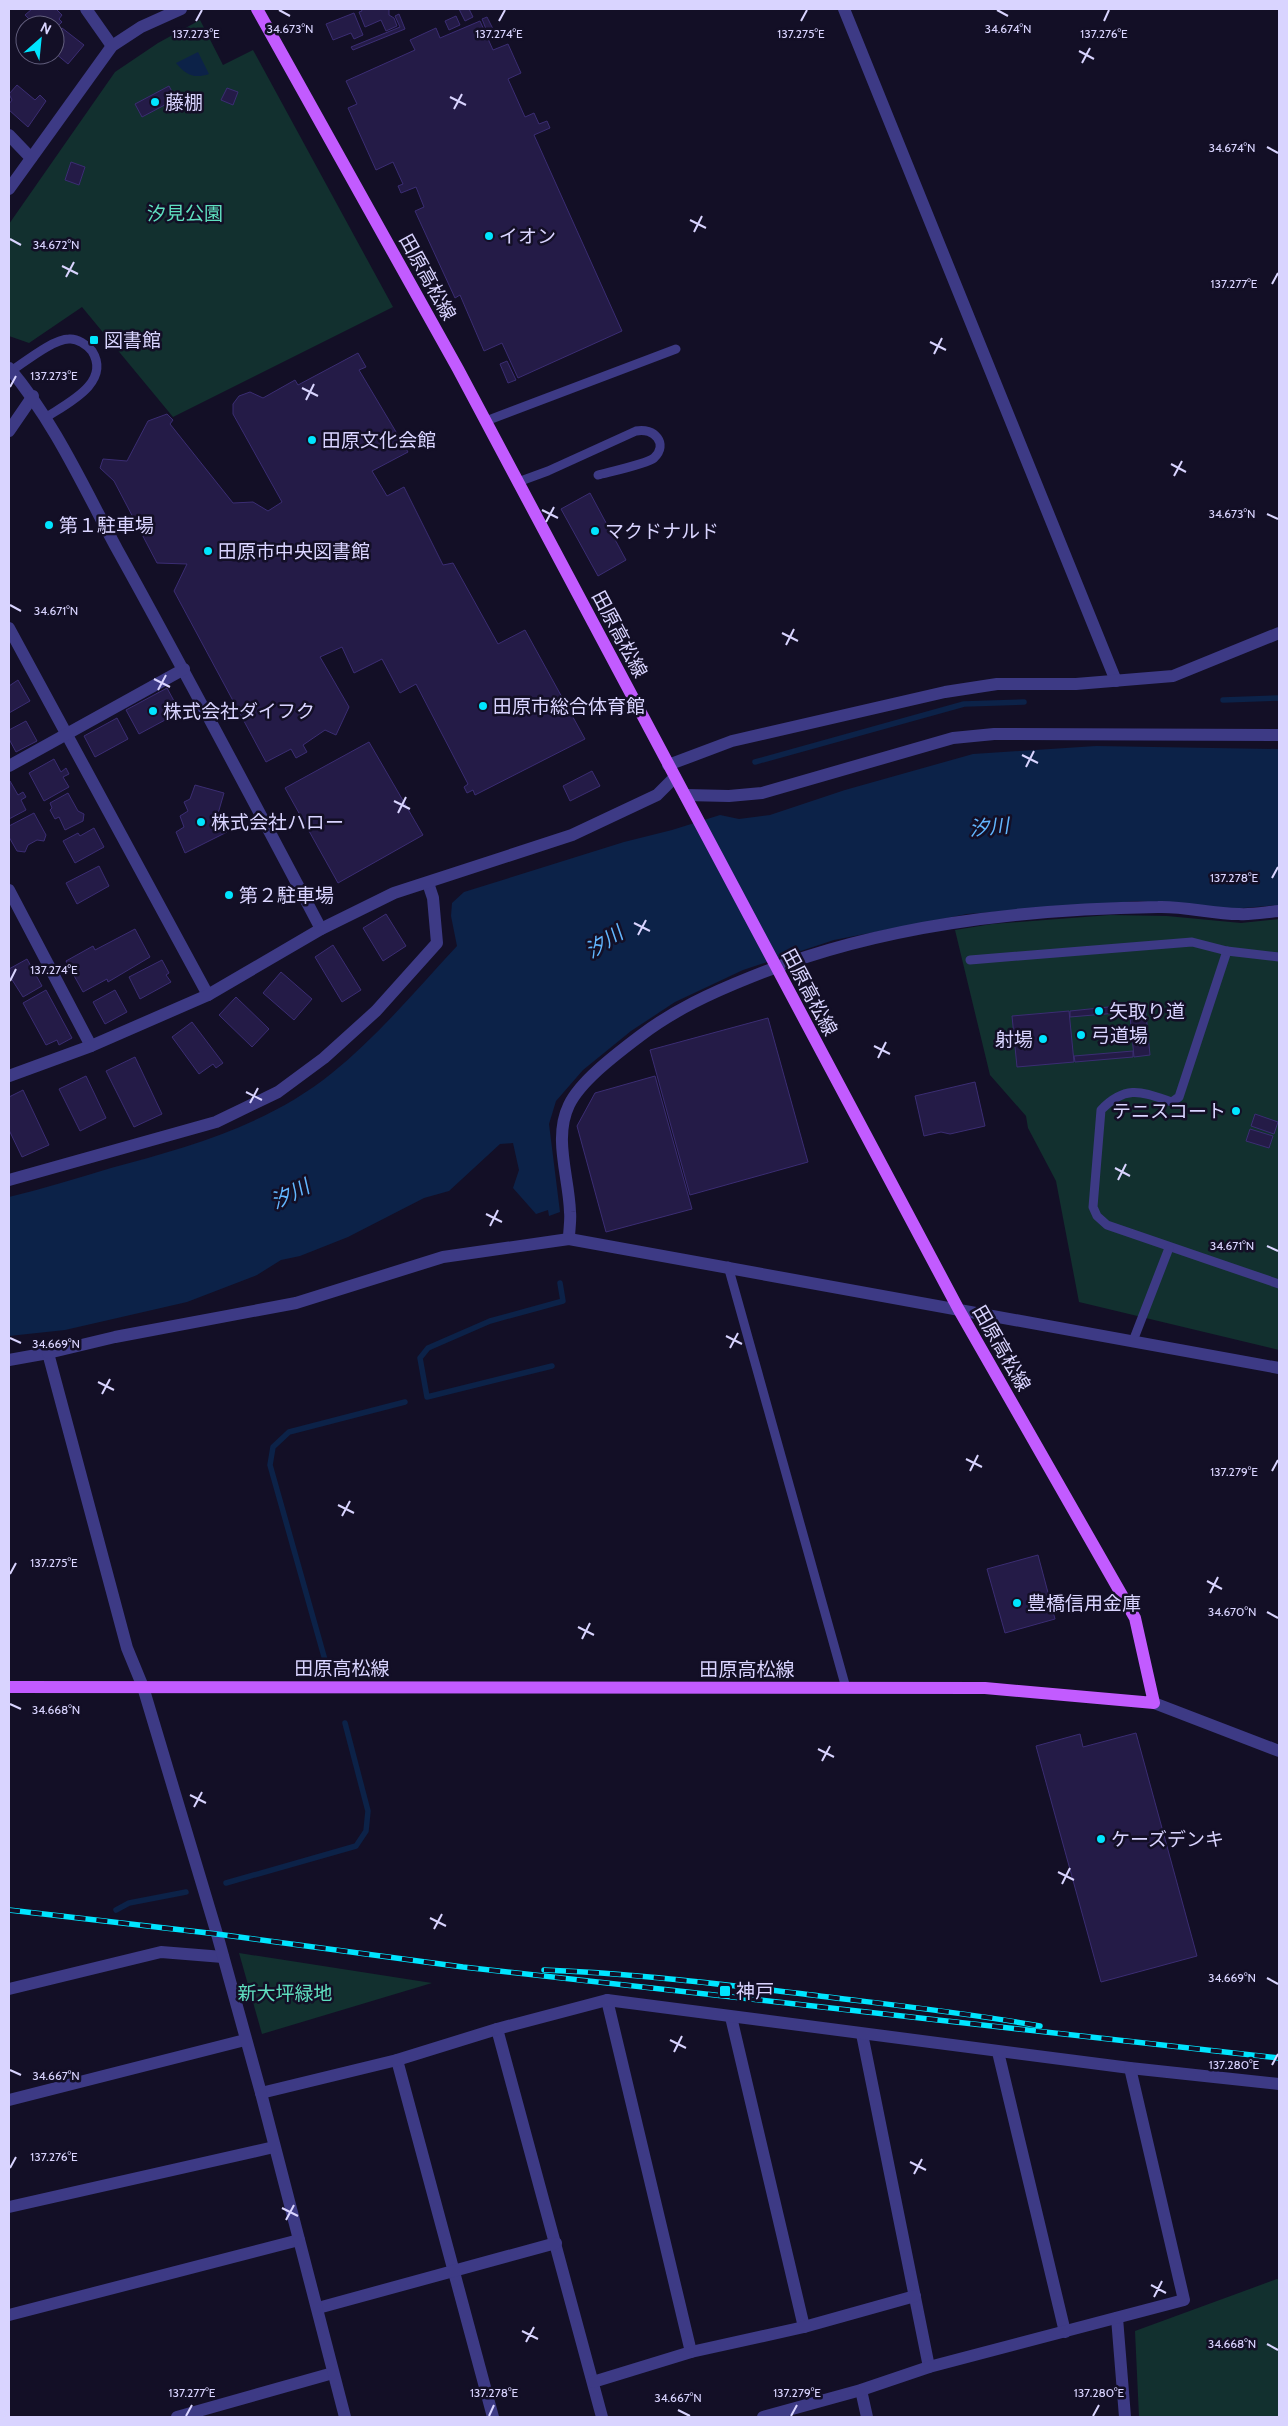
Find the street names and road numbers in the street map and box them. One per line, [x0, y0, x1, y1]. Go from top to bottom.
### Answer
street label: 田原高松線 [394, 230, 461, 324]
street label: 田原高松線 [587, 587, 652, 682]
street label: 田原高松線 [777, 945, 842, 1040]
street label: 田原高松線 [968, 1301, 1035, 1395]
street label: 田原高松線 [294, 1657, 390, 1680]
street label: 田原高松線 [699, 1658, 795, 1681]

